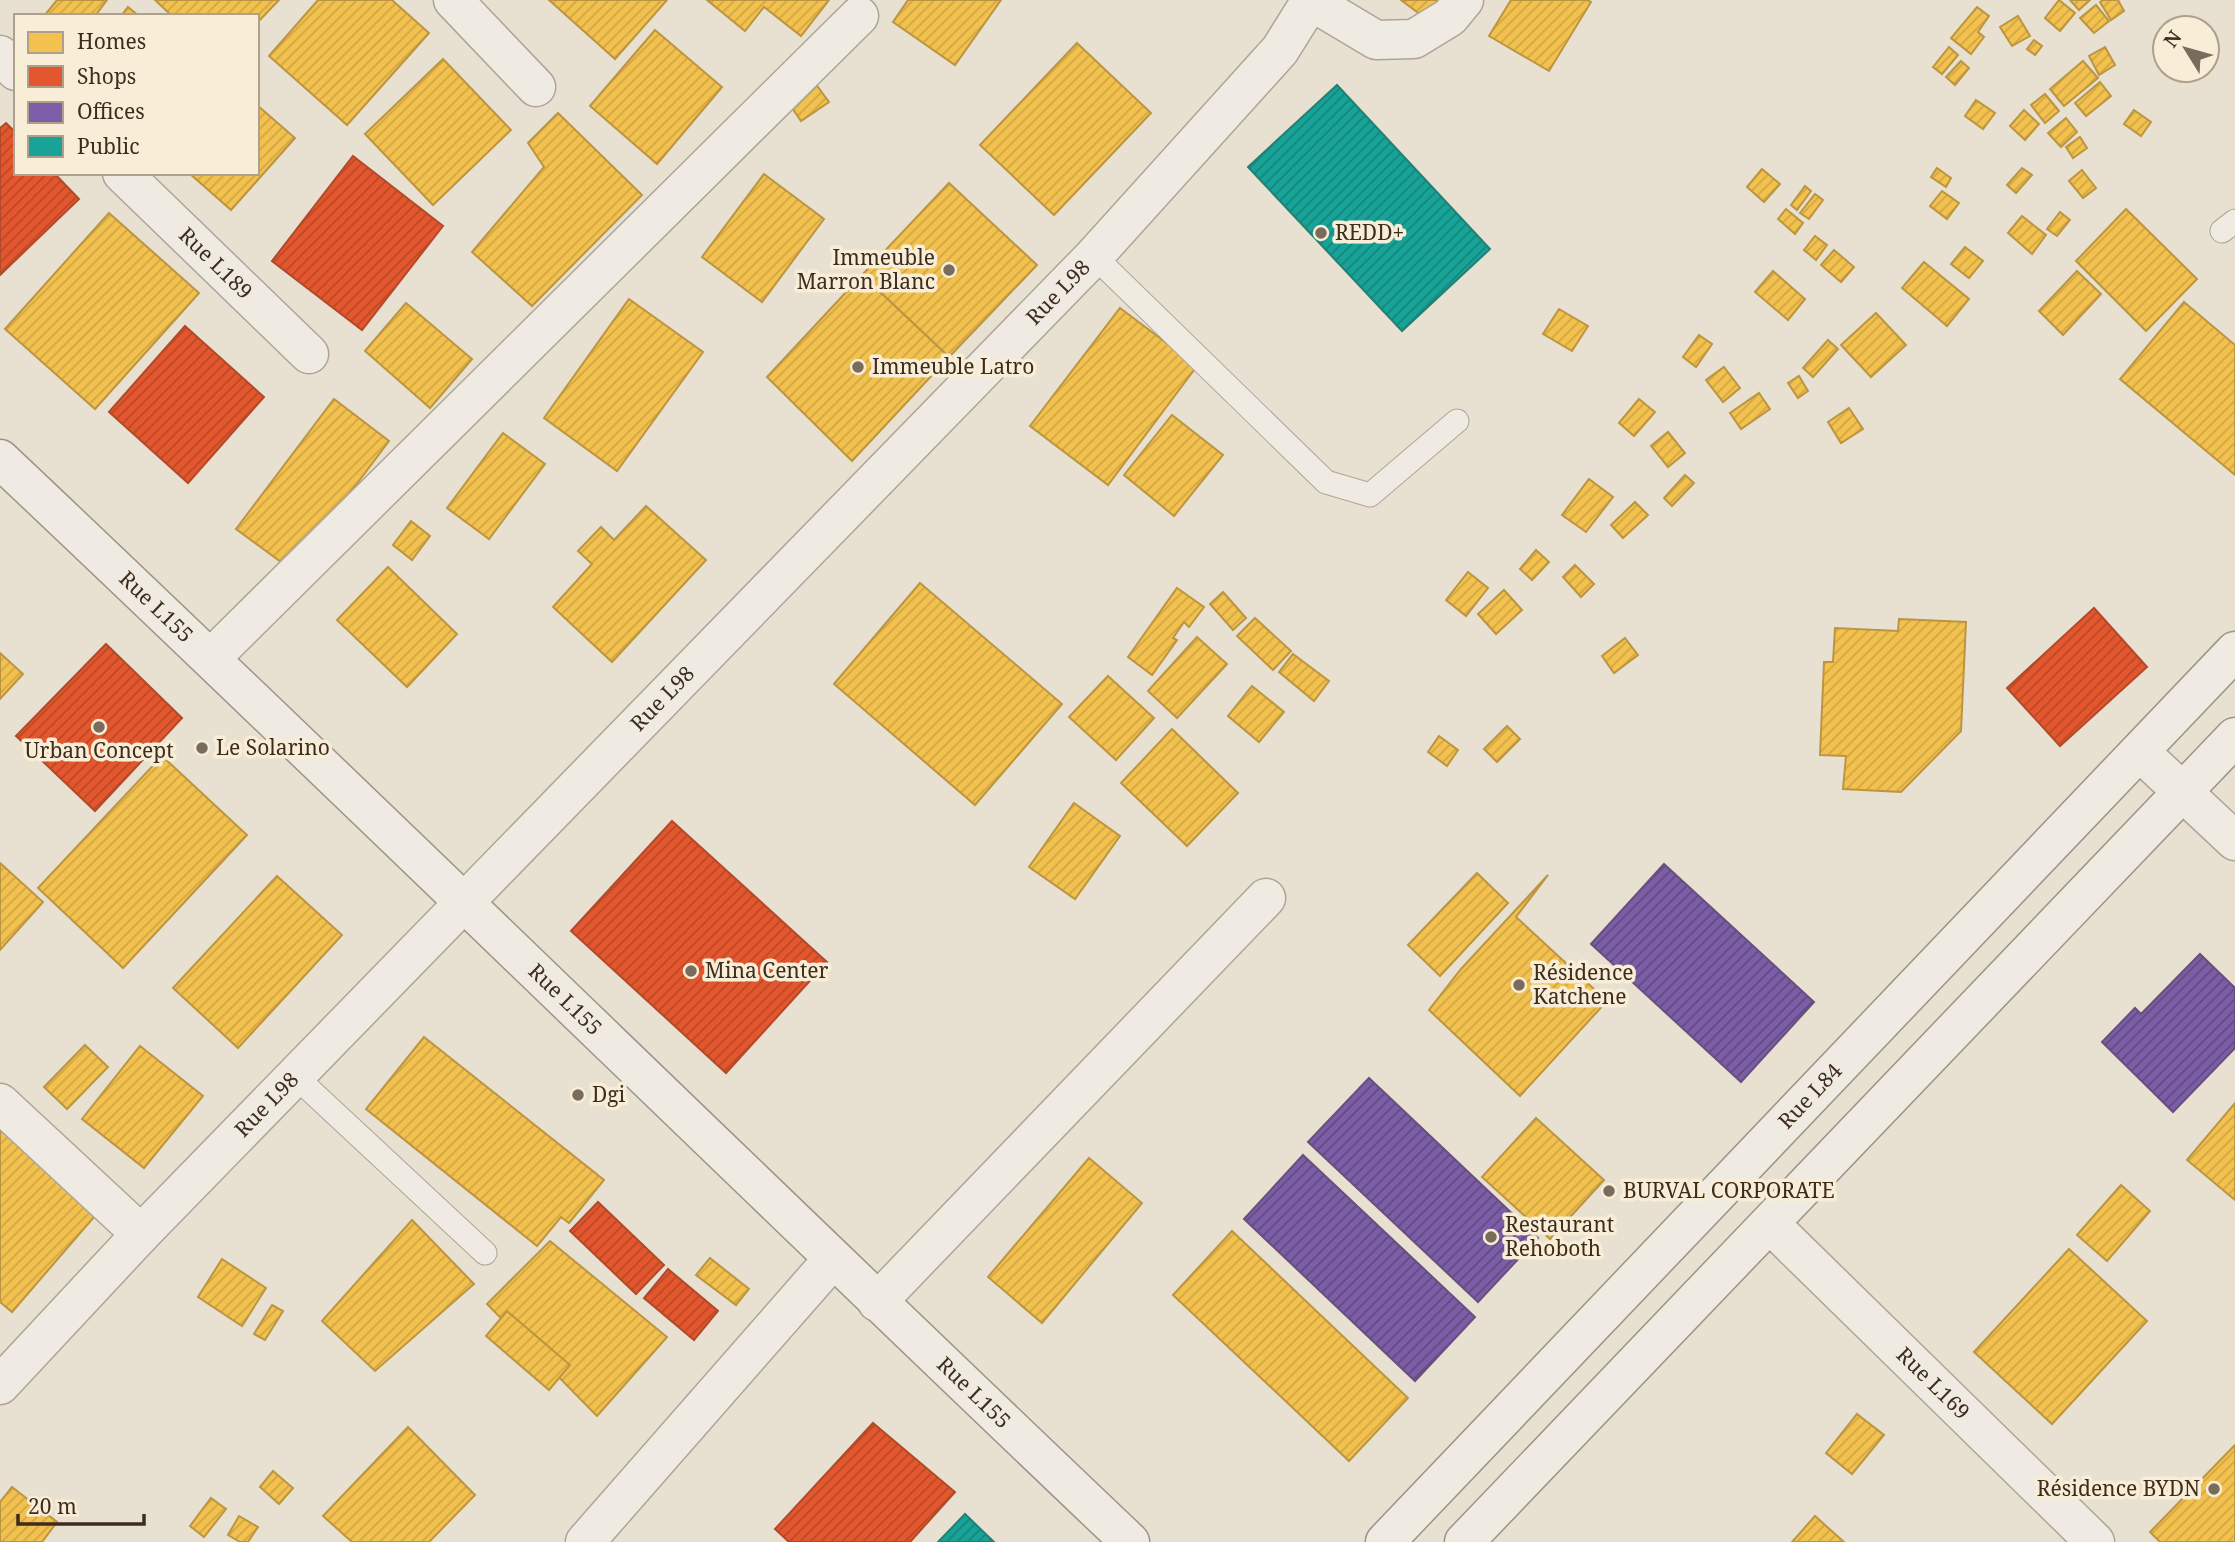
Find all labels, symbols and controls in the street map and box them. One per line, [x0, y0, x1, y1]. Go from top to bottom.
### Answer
legend [14, 14, 259, 175]
north arrow [2151, 14, 2221, 84]
text: N [2158, 25, 2187, 53]
text: Homes [77, 27, 146, 55]
text: Shops [77, 62, 136, 90]
text: Offices [77, 97, 145, 125]
text: Public [77, 132, 139, 160]
place label: REDD+ [1335, 218, 1404, 246]
street label: Rue L189 [173, 221, 259, 305]
marker: REDD+ [1313, 225, 1329, 241]
place label: Immeuble Marron Blanc [797, 243, 935, 295]
street label: Rue L98 [1020, 253, 1096, 330]
marker: Immeuble Marron Blanc [941, 262, 957, 278]
place label: Immeuble Latro [872, 352, 1034, 380]
marker: Immeuble Latro [850, 359, 866, 375]
street label: Rue L155 [114, 564, 200, 648]
street label: Rue L98 [624, 659, 700, 737]
marker: Urban Concept [91, 719, 107, 735]
place label: Le Solarino [216, 733, 330, 761]
place label: Urban Concept [24, 736, 174, 764]
marker: Le Solarino [194, 740, 210, 756]
place label: Mina Center [705, 956, 829, 984]
street label: Rue L155 [523, 957, 609, 1041]
place label: Résidence Katchene [1533, 958, 1633, 1010]
marker: Mina Center [683, 963, 699, 979]
marker: Résidence Katchene [1511, 977, 1527, 993]
street label: Rue L84 [1772, 1057, 1848, 1134]
street label: Rue L98 [228, 1066, 304, 1143]
place label: Dgi [592, 1080, 626, 1108]
marker: Dgi [570, 1087, 586, 1103]
place label: BURVAL CORPORATE [1623, 1176, 1835, 1204]
marker: BURVAL CORPORATE [1601, 1183, 1617, 1199]
place label: Restaurant Rehoboth [1505, 1210, 1614, 1262]
marker: Restaurant Rehoboth [1483, 1229, 1499, 1245]
street label: Rue L169 [1891, 1340, 1976, 1425]
street label: Rue L155 [931, 1350, 1017, 1434]
place label: Résidence BYDN [2037, 1474, 2200, 1502]
marker: Résidence BYDN [2206, 1481, 2222, 1497]
scale bar [18, 1482, 144, 1526]
text: 20 m [28, 1492, 77, 1520]

